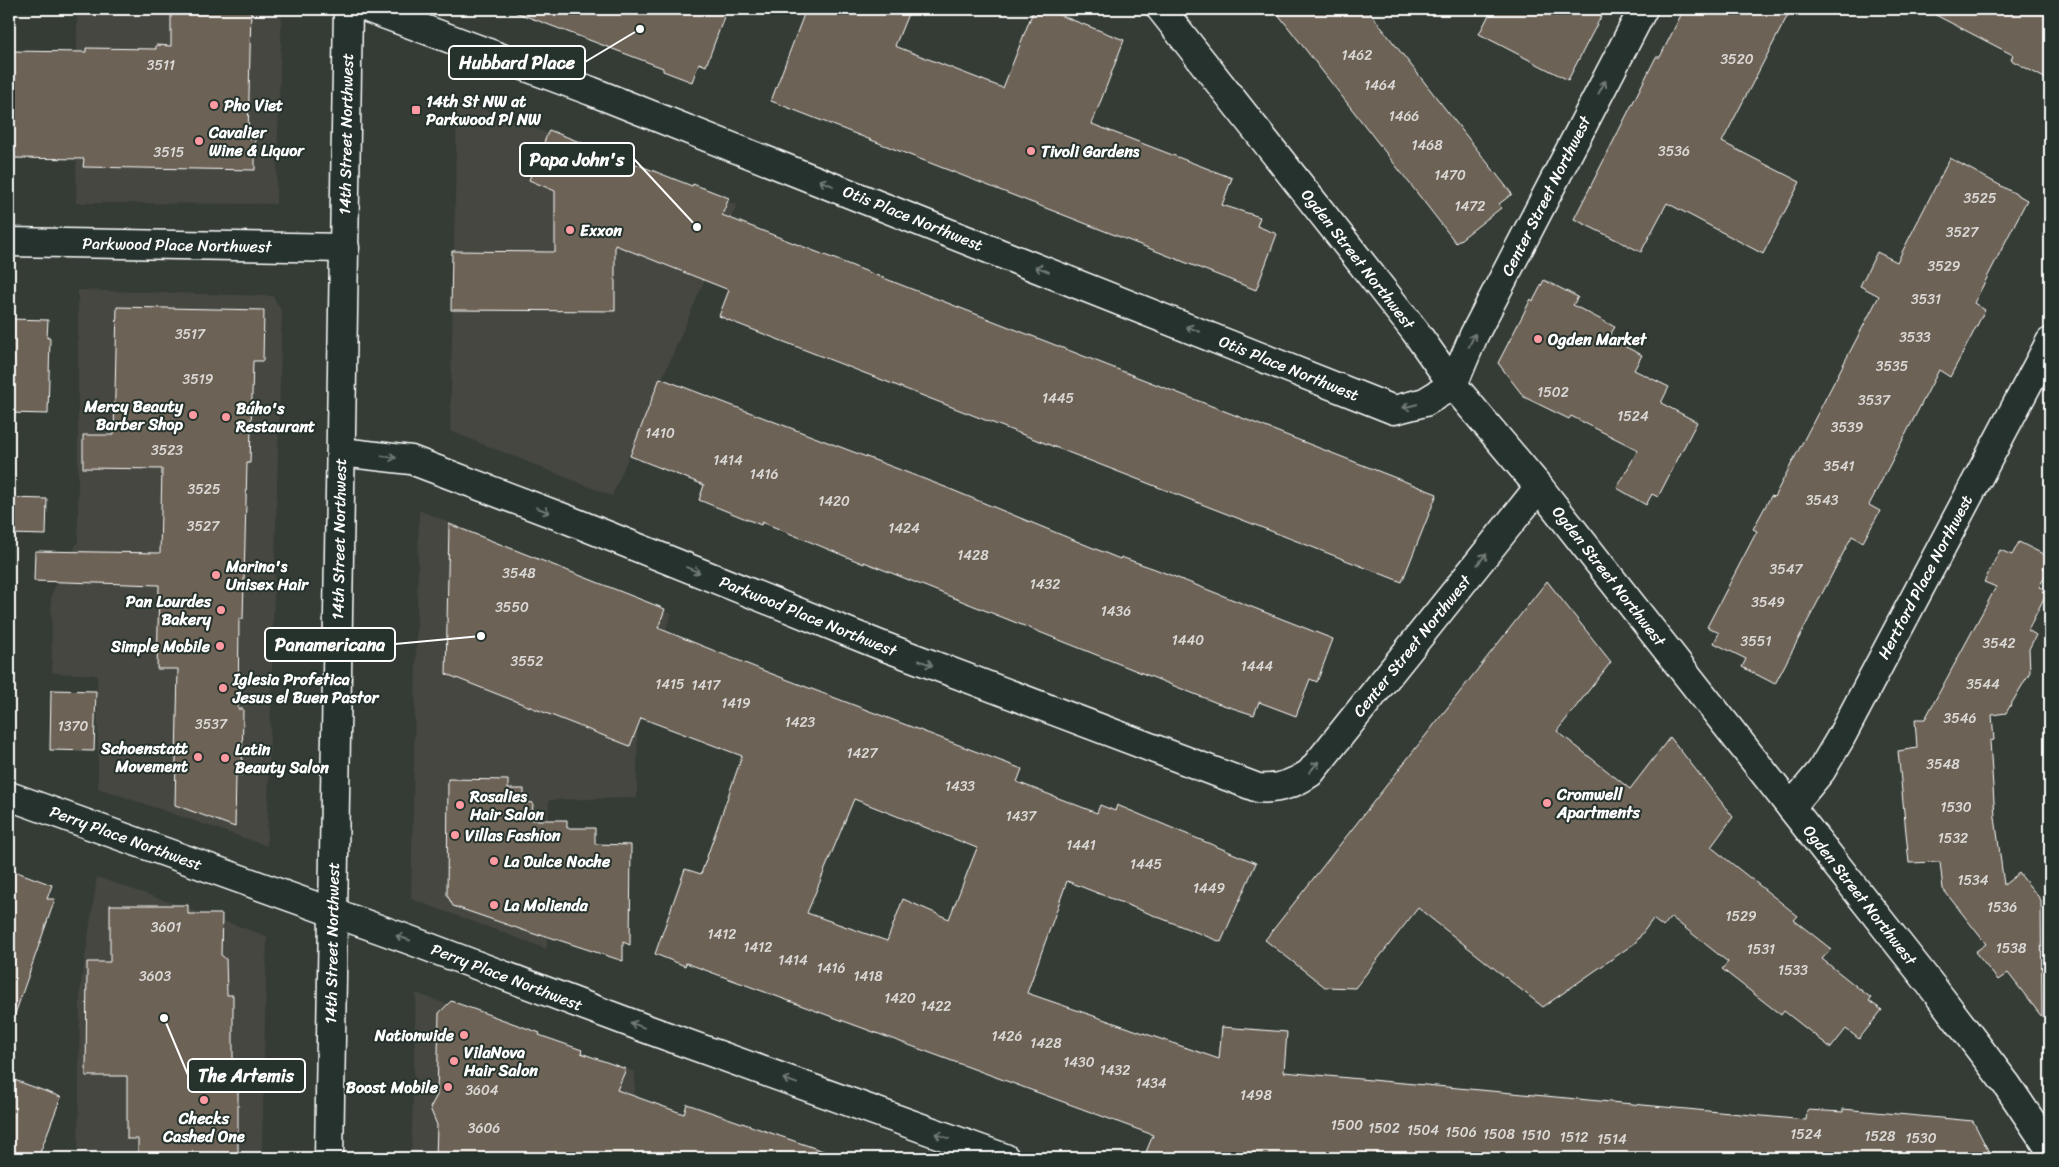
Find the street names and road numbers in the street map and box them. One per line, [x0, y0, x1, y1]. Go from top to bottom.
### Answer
street label: 14th Street Northwest [330, 53, 362, 215]
street label: Center Street Northwest [1493, 110, 1599, 281]
street label: Otis Place Northwest [838, 177, 988, 259]
street label: Ogden Street Northwest [1294, 182, 1423, 336]
street label: Parkwood Place Northwest [82, 229, 272, 261]
street label: Otis Place Northwest [1214, 327, 1364, 409]
street label: 14th Street Northwest [323, 458, 355, 620]
street label: Hertford Place Northwest [1869, 489, 1981, 665]
street label: Ogden Street Northwest [1545, 499, 1674, 653]
street label: Parkwood Place Northwest [715, 567, 902, 665]
street label: Center Street Northwest [1345, 568, 1479, 724]
street label: Perry Place Northwest [46, 797, 206, 879]
street label: Ogden Street Northwest [1796, 818, 1925, 972]
street label: 14th Street Northwest [316, 862, 348, 1024]
street label: Perry Place Northwest [427, 935, 587, 1019]

